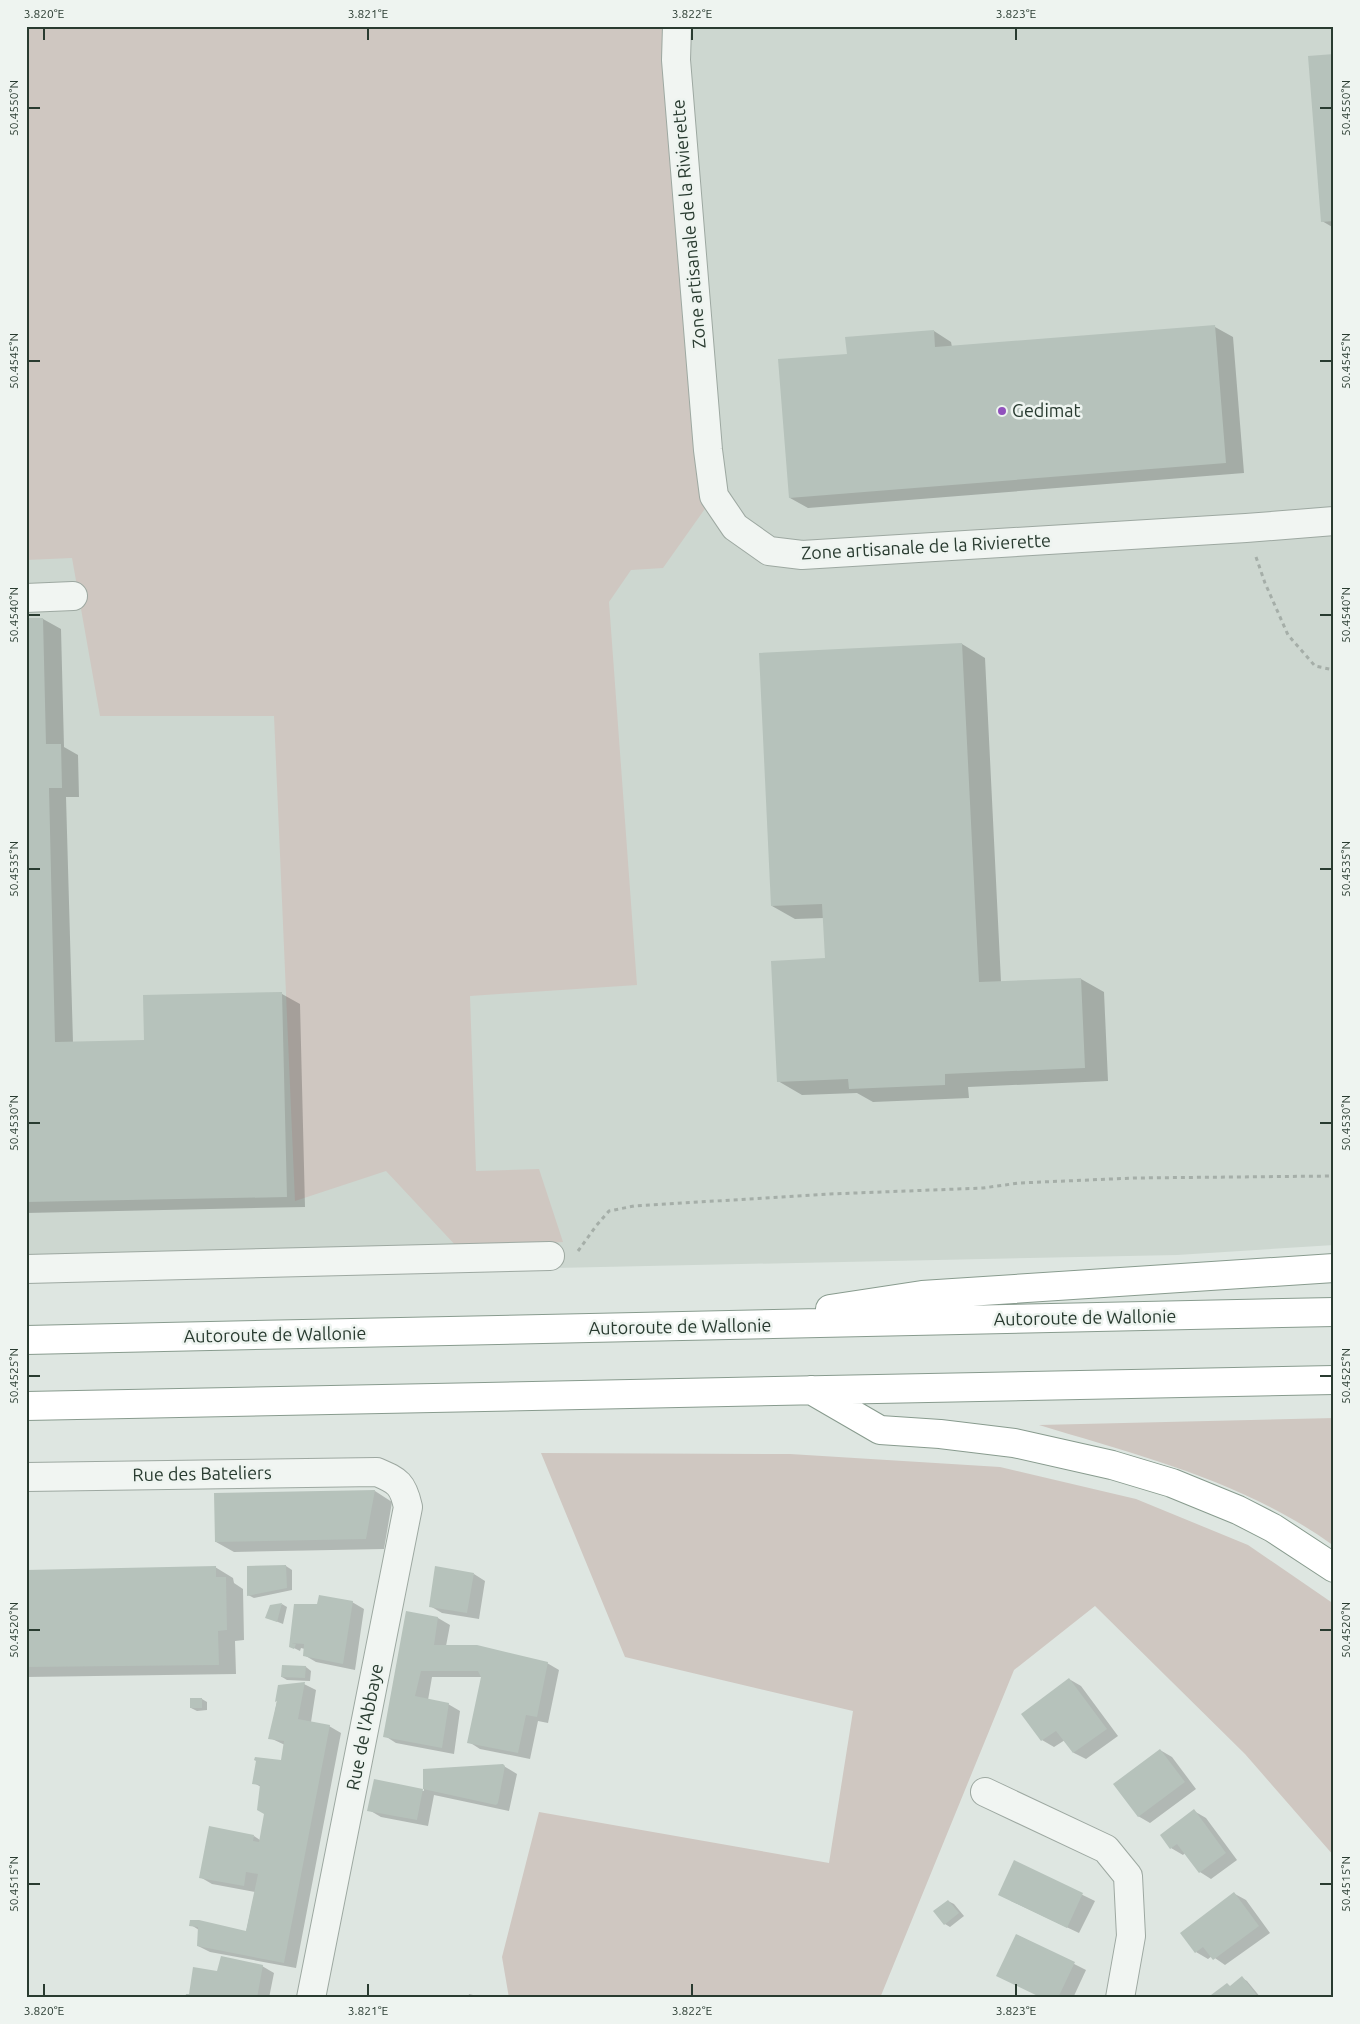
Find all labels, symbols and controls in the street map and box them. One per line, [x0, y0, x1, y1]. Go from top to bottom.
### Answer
text: 3.820°E [24, 7, 65, 20]
text: 3.821°E [348, 7, 389, 20]
text: 3.822°E [672, 7, 713, 20]
text: 3.823°E [996, 7, 1037, 20]
text: 50.4550°N [7, 80, 20, 136]
text: 50.4550°N [1339, 80, 1352, 136]
street label: Zone artisanale de la Rivierette [667, 99, 709, 349]
text: 50.4545°N [7, 333, 20, 389]
text: 50.4545°N [1339, 333, 1352, 389]
place label: Gedimat [1012, 400, 1081, 420]
marker: Gedimat [996, 405, 1008, 417]
street label: Zone artisanale de la Rivierette [801, 529, 1051, 563]
text: 50.4540°N [7, 587, 20, 643]
text: 50.4540°N [1339, 587, 1352, 643]
text: 50.4535°N [7, 841, 20, 897]
text: 50.4535°N [1339, 841, 1352, 897]
text: 50.4530°N [7, 1095, 20, 1151]
text: 50.4530°N [1339, 1095, 1352, 1151]
street label: Autoroute de Wallonie [993, 1305, 1177, 1329]
street label: Autoroute de Wallonie [588, 1314, 772, 1338]
street label: Autoroute de Wallonie [183, 1322, 367, 1346]
text: 50.4525°N [7, 1348, 20, 1404]
text: 50.4525°N [1339, 1348, 1352, 1404]
street label: Rue des Bateliers [132, 1462, 272, 1484]
text: 50.4520°N [7, 1602, 20, 1658]
text: 50.4520°N [1339, 1602, 1352, 1658]
street label: Rue de l'Abbaye [342, 1662, 386, 1792]
text: 50.4515°N [7, 1856, 20, 1912]
text: 50.4515°N [1339, 1856, 1352, 1912]
text: 3.820°E [24, 2004, 65, 2017]
text: 3.821°E [348, 2004, 389, 2017]
text: 3.822°E [672, 2004, 713, 2017]
text: 3.823°E [996, 2004, 1037, 2017]

